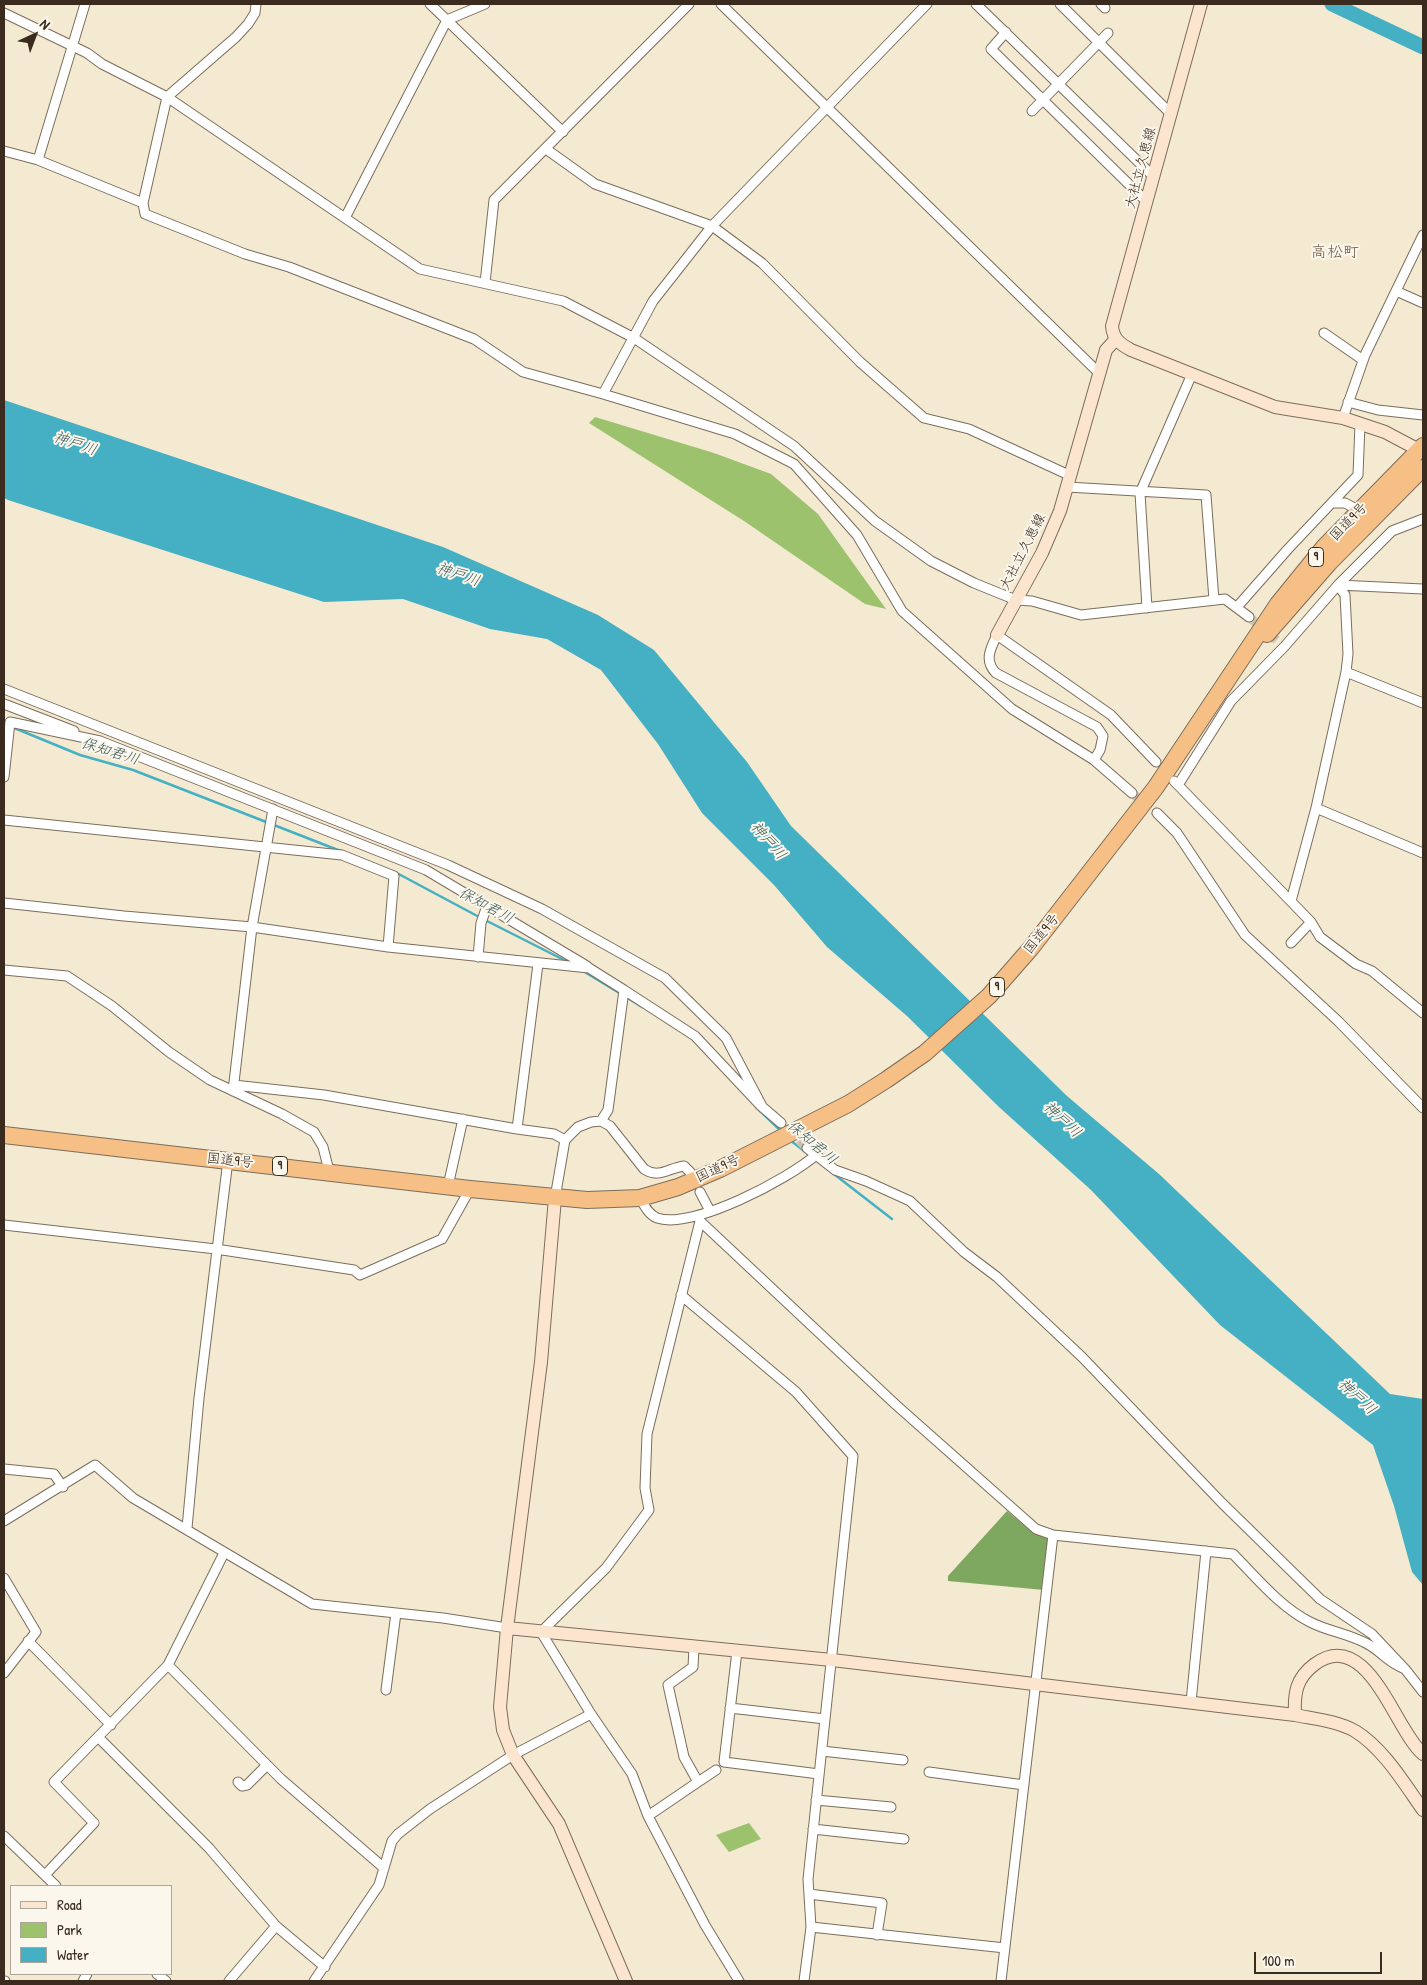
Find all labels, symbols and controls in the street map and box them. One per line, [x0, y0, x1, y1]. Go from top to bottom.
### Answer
north arrow [10, 10, 60, 60]
text: N [36, 14, 55, 33]
street label: 大社立久恵線 [1122, 125, 1160, 211]
district label: 高松町 [1311, 243, 1359, 263]
water label: 神戸川 [51, 428, 99, 460]
street label: 国道9号 [1327, 499, 1371, 545]
street label: 大社立久恵線 [996, 511, 1050, 593]
road number: 9 [1308, 548, 1324, 566]
water label: 神戸川 [434, 559, 482, 591]
water label: 保知君川 [79, 735, 141, 769]
water label: 神戸川 [746, 818, 790, 864]
water label: 保知君川 [455, 884, 517, 928]
street label: 国道9号 [1021, 910, 1063, 958]
road number: 9 [990, 978, 1004, 996]
water label: 神戸川 [1039, 1098, 1085, 1142]
water label: 保知君川 [783, 1117, 841, 1169]
street label: 国道9号 [206, 1150, 254, 1172]
street label: 国道9号 [693, 1151, 743, 1187]
road number: 9 [272, 1156, 288, 1176]
water label: 神戸川 [1334, 1375, 1380, 1419]
legend [10, 1885, 172, 1975]
text: Road [57, 1894, 82, 1915]
text: Park [57, 1919, 82, 1940]
scale bar [1257, 1942, 1384, 1974]
text: Water [57, 1944, 89, 1965]
text: 100 m [1262, 1950, 1295, 1971]

